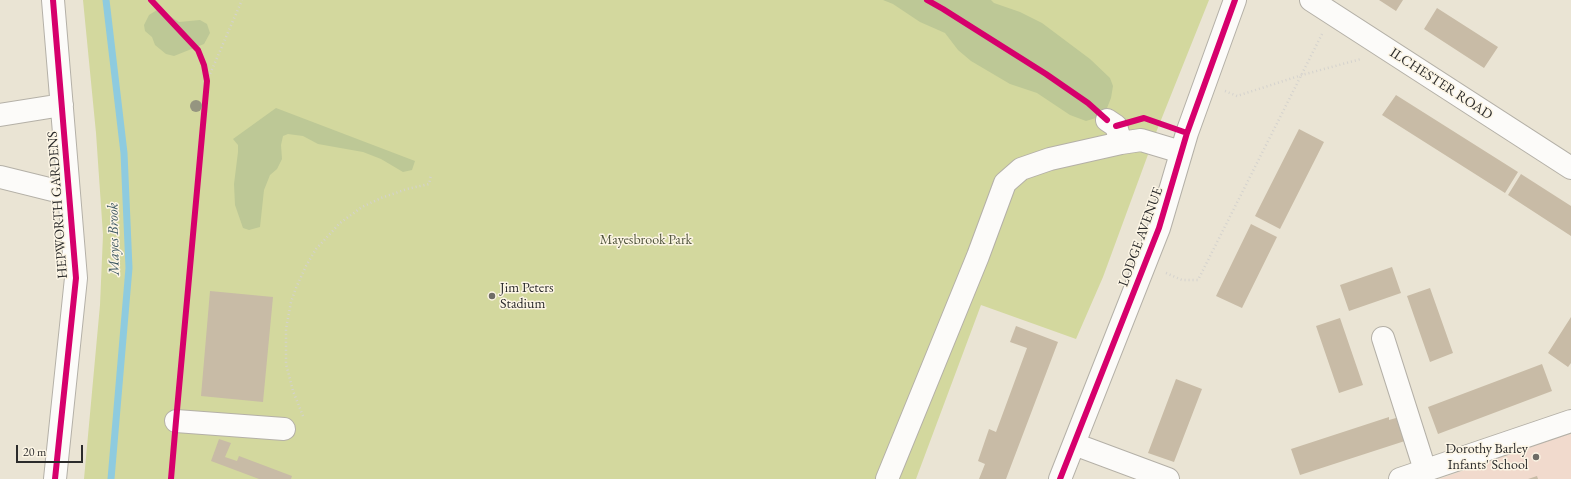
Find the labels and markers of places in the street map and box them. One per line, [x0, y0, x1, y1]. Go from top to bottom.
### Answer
place label: Jim Peters Stadium [500, 280, 553, 312]
marker: Jim Peters Stadium [487, 291, 497, 301]
place label: Dorothy Barley Infants' School [1445, 441, 1528, 474]
marker: Dorothy Barley Infants' School [1531, 452, 1541, 462]

